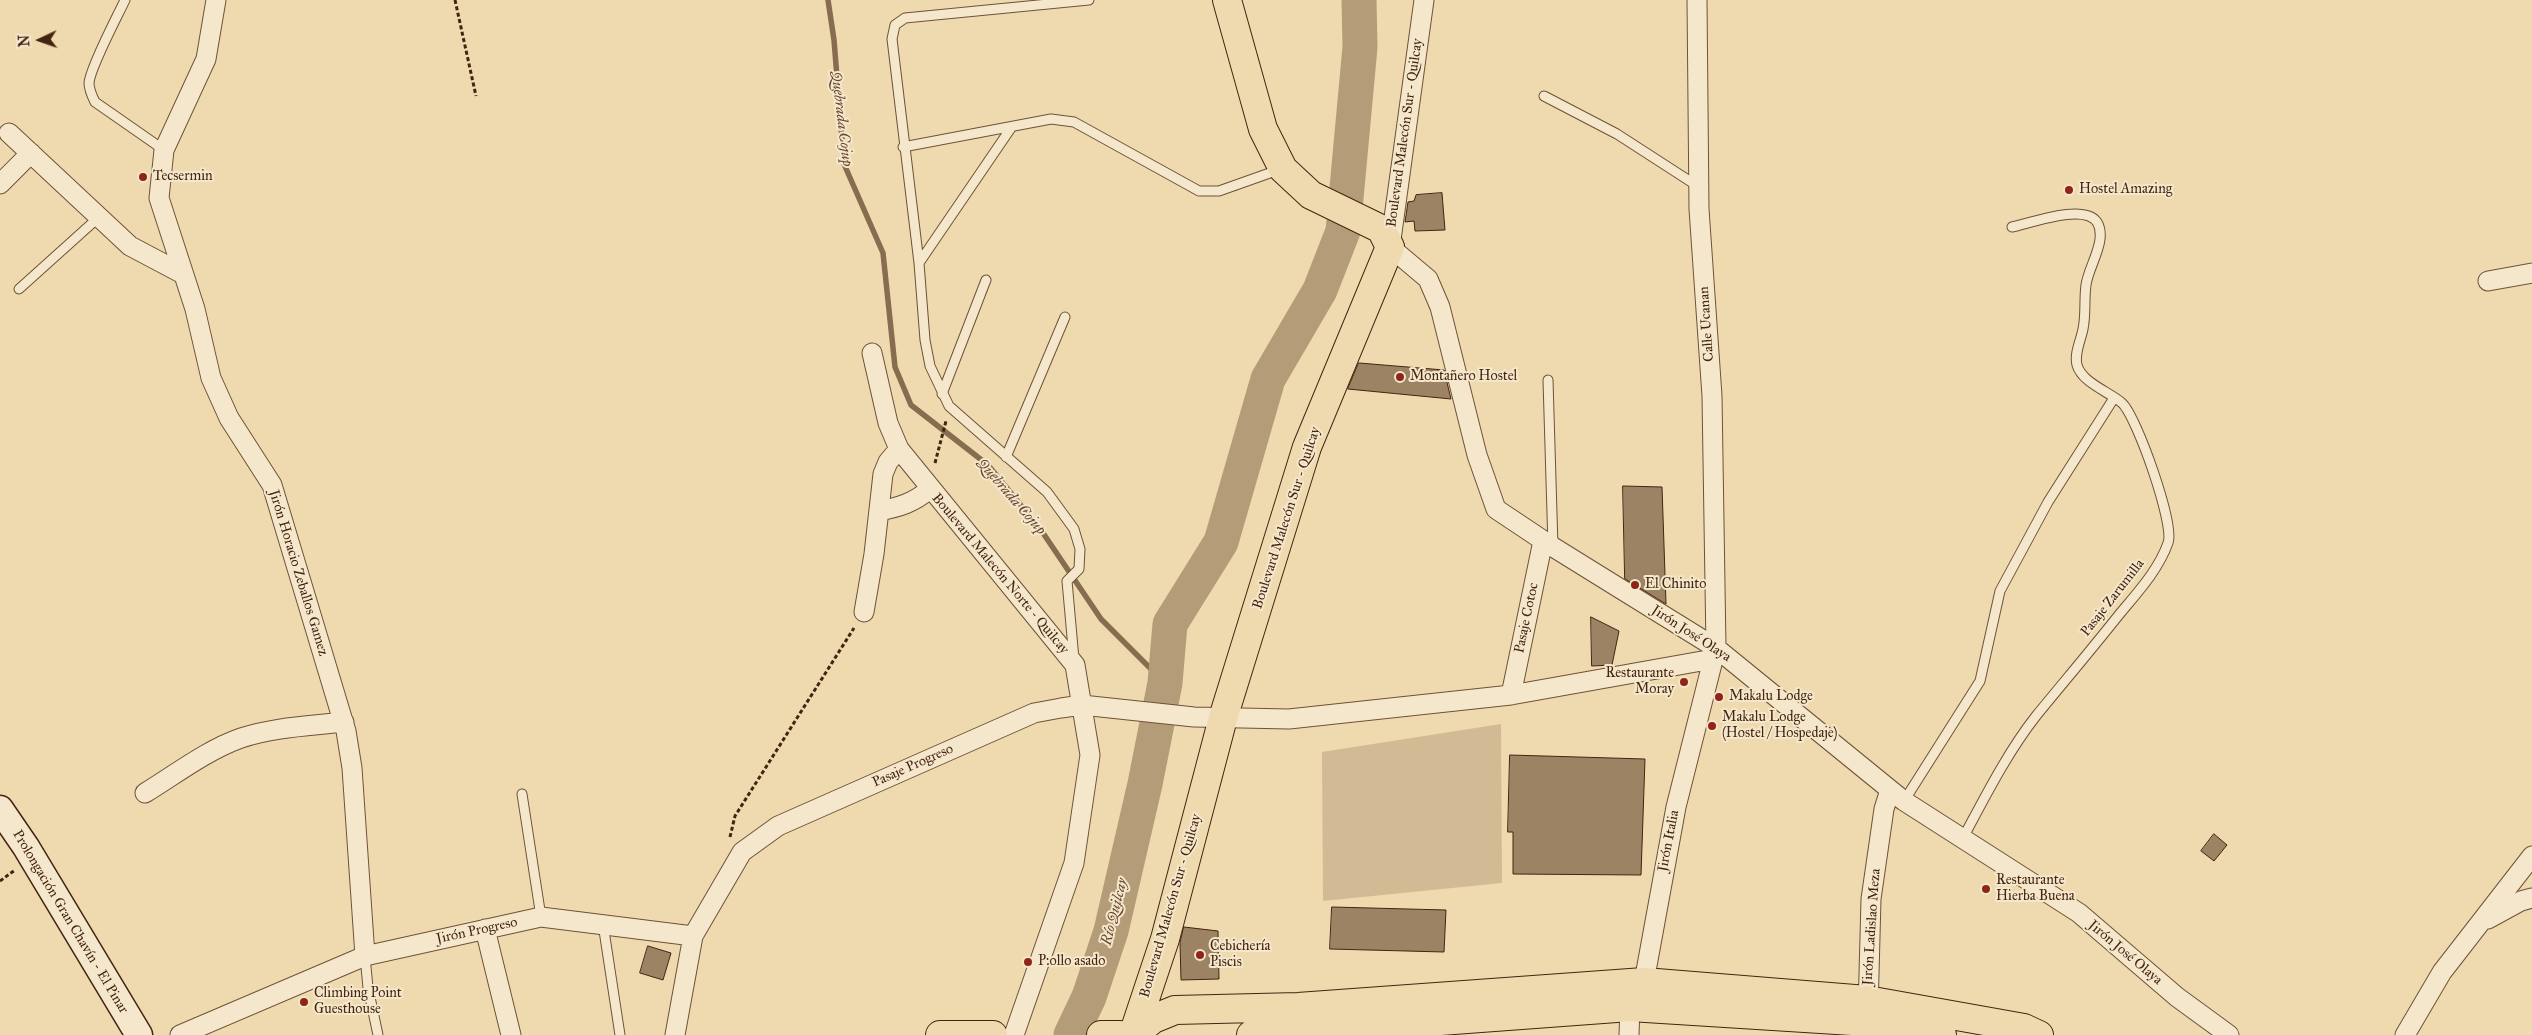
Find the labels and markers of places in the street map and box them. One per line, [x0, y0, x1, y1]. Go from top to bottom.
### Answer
place label: Tecsermin [153, 169, 213, 185]
marker: Tecsermin [137, 171, 149, 183]
place label: Hostel Amazing [2079, 182, 2172, 198]
marker: Hostel Amazing [2063, 184, 2075, 196]
place label: Montañero Hostel [1410, 369, 1517, 385]
marker: Montañero Hostel [1394, 371, 1406, 383]
place label: El Chinito [1645, 577, 1706, 593]
marker: El Chinito [1629, 579, 1641, 591]
place label: Restaurante Moray [1606, 666, 1674, 699]
marker: Restaurante Moray [1678, 676, 1690, 688]
place label: Makalu Lodge [1729, 689, 1813, 705]
marker: Makalu Lodge [1713, 691, 1725, 703]
place label: Makalu Lodge (Hostel / Hospedaje) [1722, 710, 1838, 742]
marker: Makalu Lodge (Hostel / Hospedaje) [1706, 720, 1718, 732]
place label: Restaurante Hierba Buena [1996, 873, 2075, 906]
marker: Restaurante Hierba Buena [1980, 883, 1992, 895]
place label: Cebichería Piscis [1210, 939, 1270, 972]
marker: Cebichería Piscis [1194, 949, 1206, 961]
place label: P:ollo asado [1038, 954, 1105, 970]
marker: P:ollo asado [1022, 956, 1034, 968]
place label: Climbing Point Guesthouse [314, 986, 402, 1019]
marker: Climbing Point Guesthouse [298, 996, 310, 1008]

